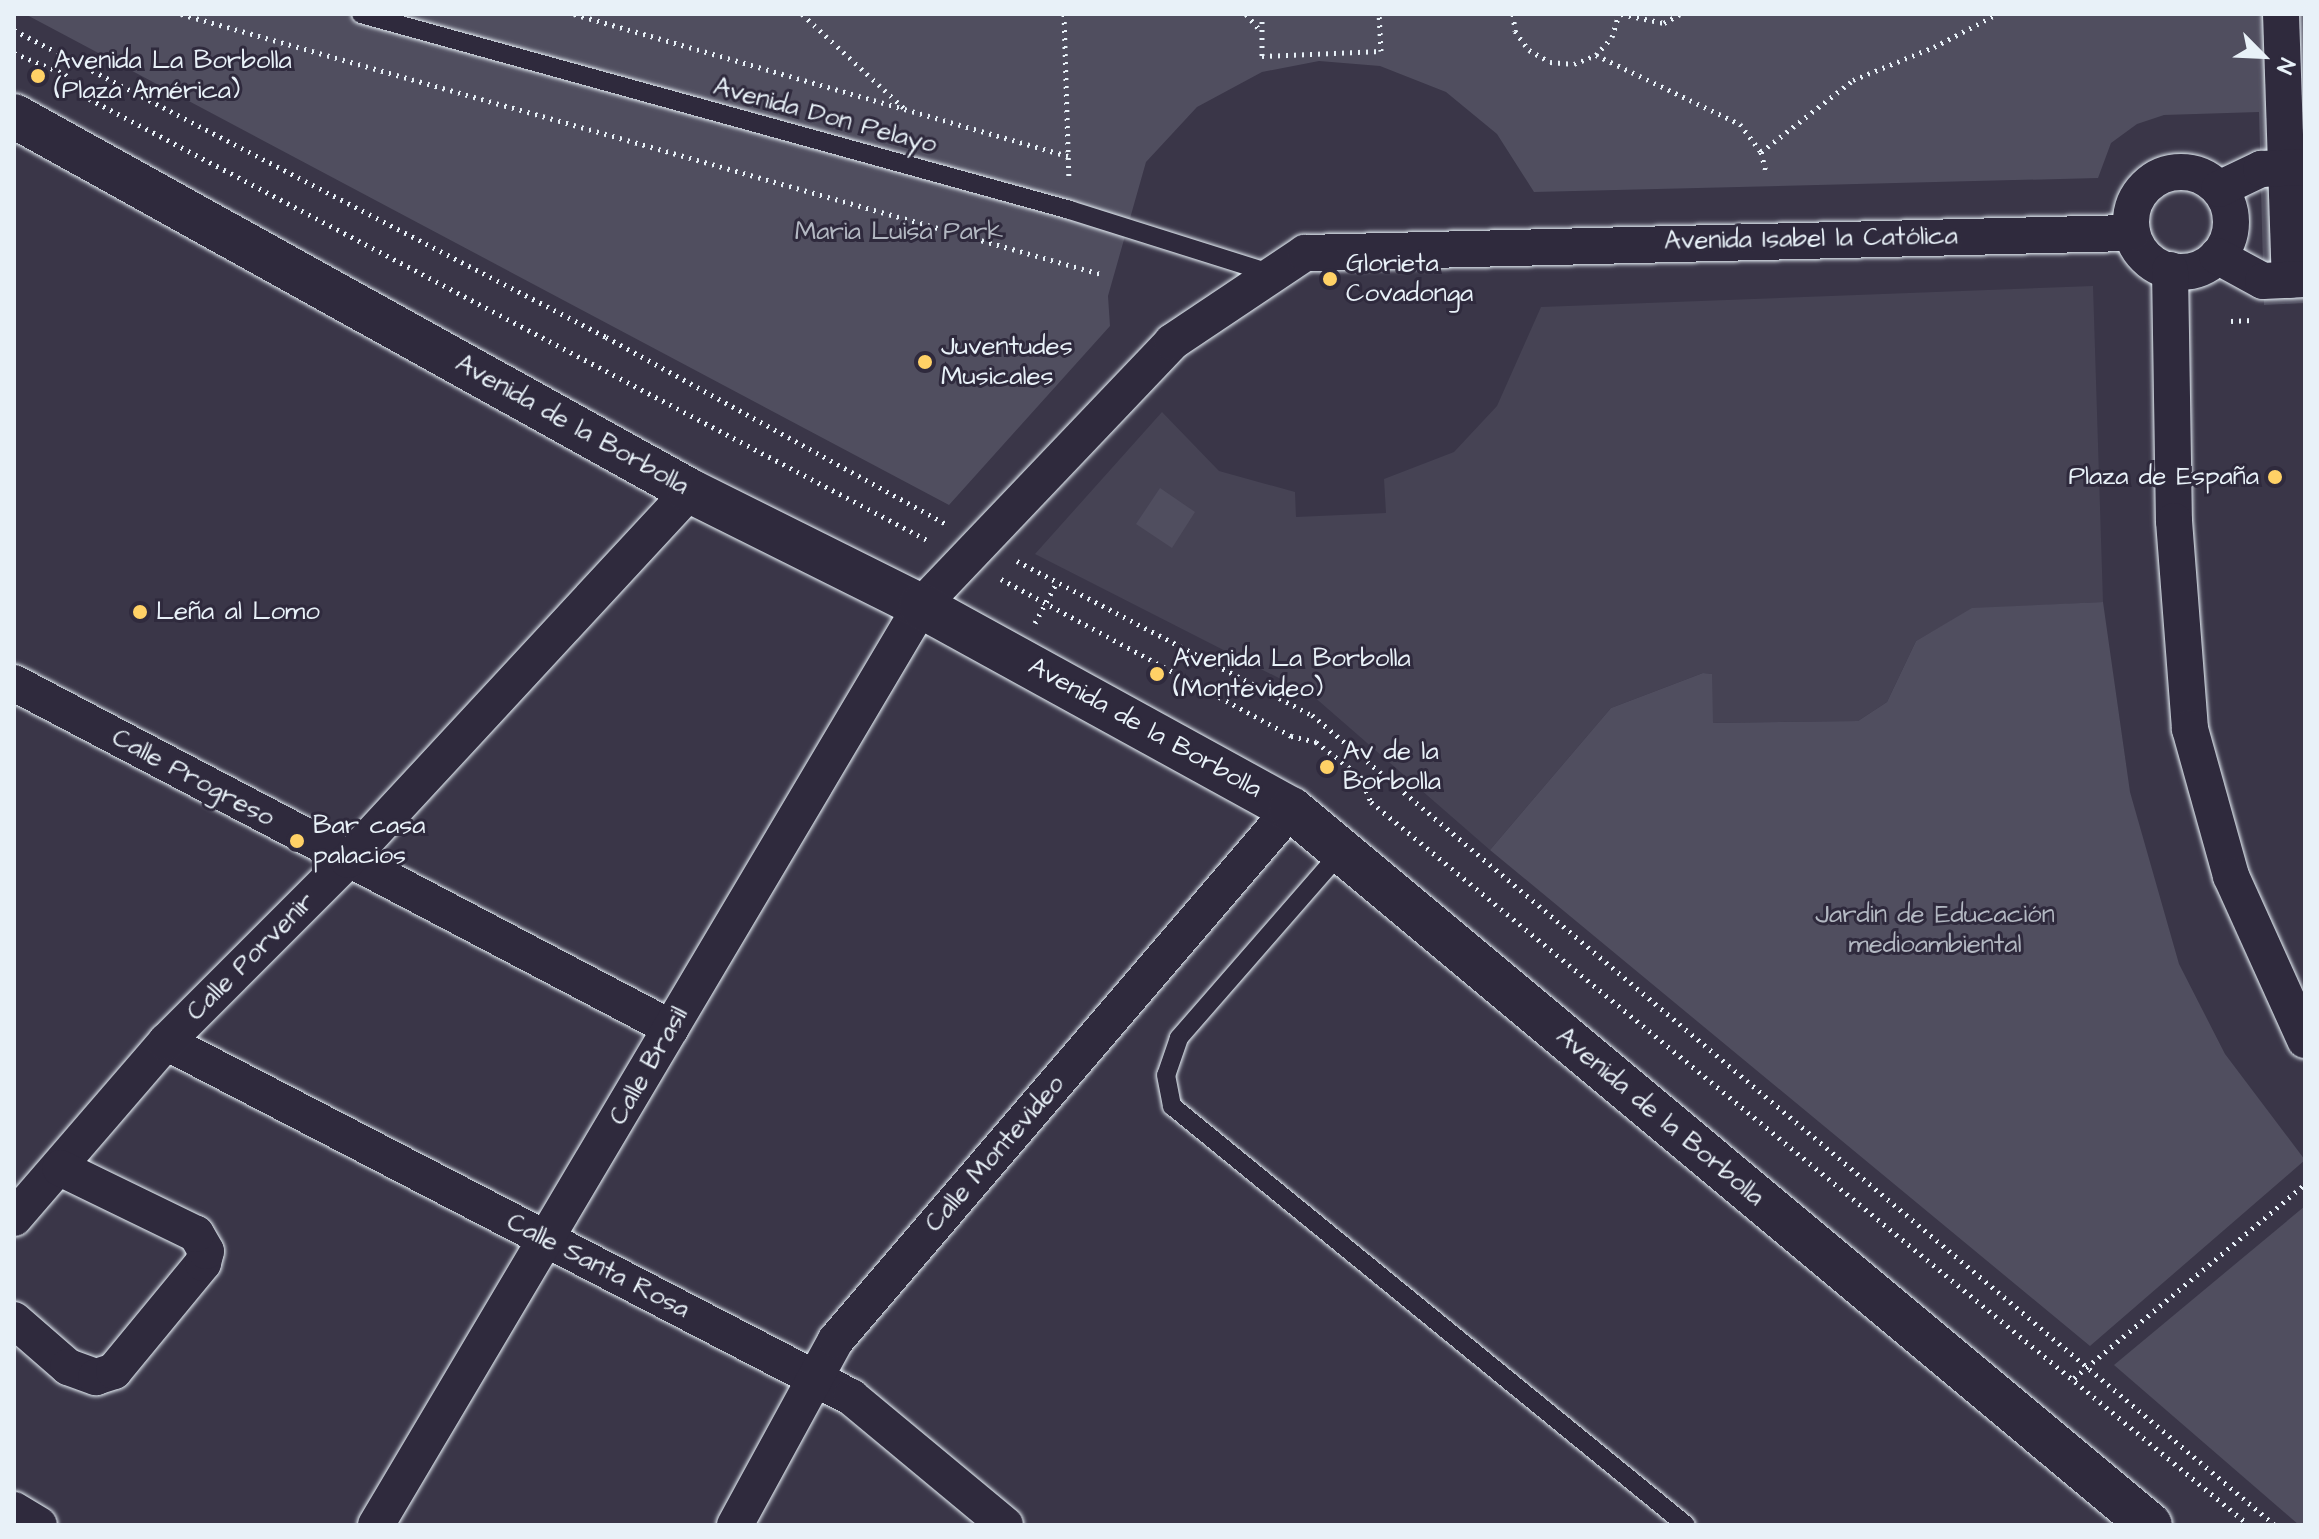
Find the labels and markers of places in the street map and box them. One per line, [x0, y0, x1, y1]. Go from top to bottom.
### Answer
place label: Avenida La Borbolla (Plaza América) [54, 45, 292, 106]
marker: Avenida La Borbolla (Plaza América) [29, 67, 47, 85]
place label: Glorieta Covadonga [1346, 248, 1473, 310]
marker: Glorieta Covadonga [1321, 270, 1339, 288]
place label: Juventudes Musicales [941, 331, 1073, 392]
marker: Juventudes Musicales [916, 353, 934, 371]
place label: Plaza de España [2068, 461, 2259, 493]
marker: Plaza de España [2266, 468, 2284, 486]
place label: Leña al Lomo [156, 596, 320, 628]
marker: Leña al Lomo [131, 603, 149, 621]
place label: Avenida La Borbolla (Montevideo) [1173, 643, 1411, 704]
marker: Avenida La Borbolla (Montevideo) [1148, 665, 1166, 683]
place label: Av de la Borbolla [1343, 736, 1441, 798]
marker: Av de la Borbolla [1318, 758, 1336, 776]
place label: Bar casa palacios [313, 810, 425, 872]
marker: Bar casa palacios [288, 832, 306, 850]

